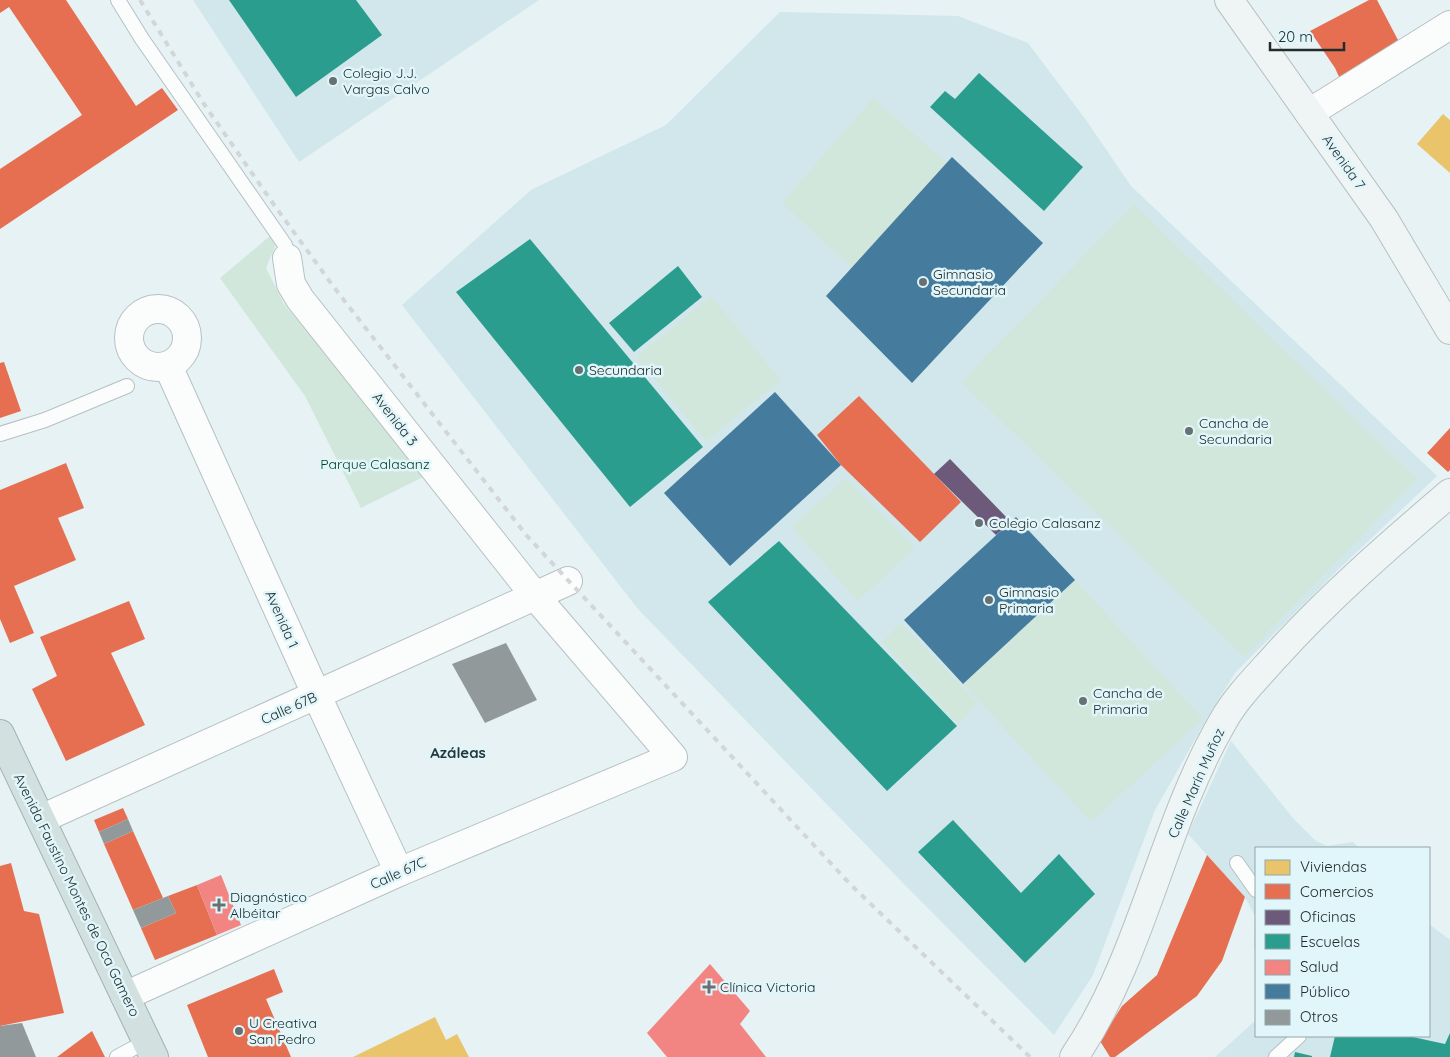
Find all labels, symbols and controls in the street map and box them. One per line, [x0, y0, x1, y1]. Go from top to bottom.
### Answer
scale bar [1270, 20, 1344, 52]
text: 20 m [1278, 27, 1313, 46]
place label: Colegio J.J. Vargas Calvo [343, 64, 430, 98]
marker: Colegio J.J. Vargas Calvo [327, 75, 339, 87]
street label: Avenida 7 [1319, 131, 1369, 193]
place label: Gimnasio Secundaria [933, 265, 1006, 299]
marker: Gimnasio Secundaria [917, 276, 929, 288]
place label: Secundaria [589, 361, 662, 379]
marker: Secundaria [573, 364, 585, 376]
street label: Avenida 3 [368, 389, 422, 449]
place label: Cancha de Secundaria [1199, 414, 1272, 448]
marker: Cancha de Secundaria [1183, 425, 1195, 437]
park label: Parque Calasanz [320, 455, 430, 473]
place label: Colegio Calasanz [989, 514, 1101, 532]
marker: Colegio Calasanz [973, 517, 985, 529]
place label: Gimnasio Primaria [999, 583, 1059, 617]
street label: Avenida 1 [261, 587, 303, 651]
marker: Gimnasio Primaria [983, 594, 995, 606]
place label: Cancha de Primaria [1093, 684, 1163, 718]
street label: Calle 67B [258, 688, 320, 728]
marker: Cancha de Primaria [1077, 695, 1089, 707]
street label: Calle Marín Muñoz [1164, 725, 1228, 841]
district label: Azáleas [430, 743, 486, 762]
street label: Avenida Faustino Montes de Oca Gamero [10, 770, 144, 1020]
legend [1255, 847, 1430, 1037]
street label: Calle 67C [367, 853, 429, 893]
text: Viviendas [1300, 857, 1367, 876]
text: Comercios [1300, 882, 1374, 901]
place label: Diagnóstico Albéitar [230, 888, 307, 922]
marker: Diagnóstico Albéitar [212, 898, 226, 912]
text: Oficinas [1300, 907, 1356, 926]
text: Escuelas [1300, 932, 1360, 951]
text: Salud [1300, 957, 1339, 976]
place label: Clínica Victoria [720, 978, 816, 996]
marker: Clínica Victoria [702, 980, 716, 994]
text: Público [1300, 982, 1350, 1001]
text: Otros [1300, 1007, 1338, 1026]
place label: U Creativa San Pedro [249, 1014, 317, 1048]
marker: U Creativa San Pedro [233, 1025, 245, 1037]

